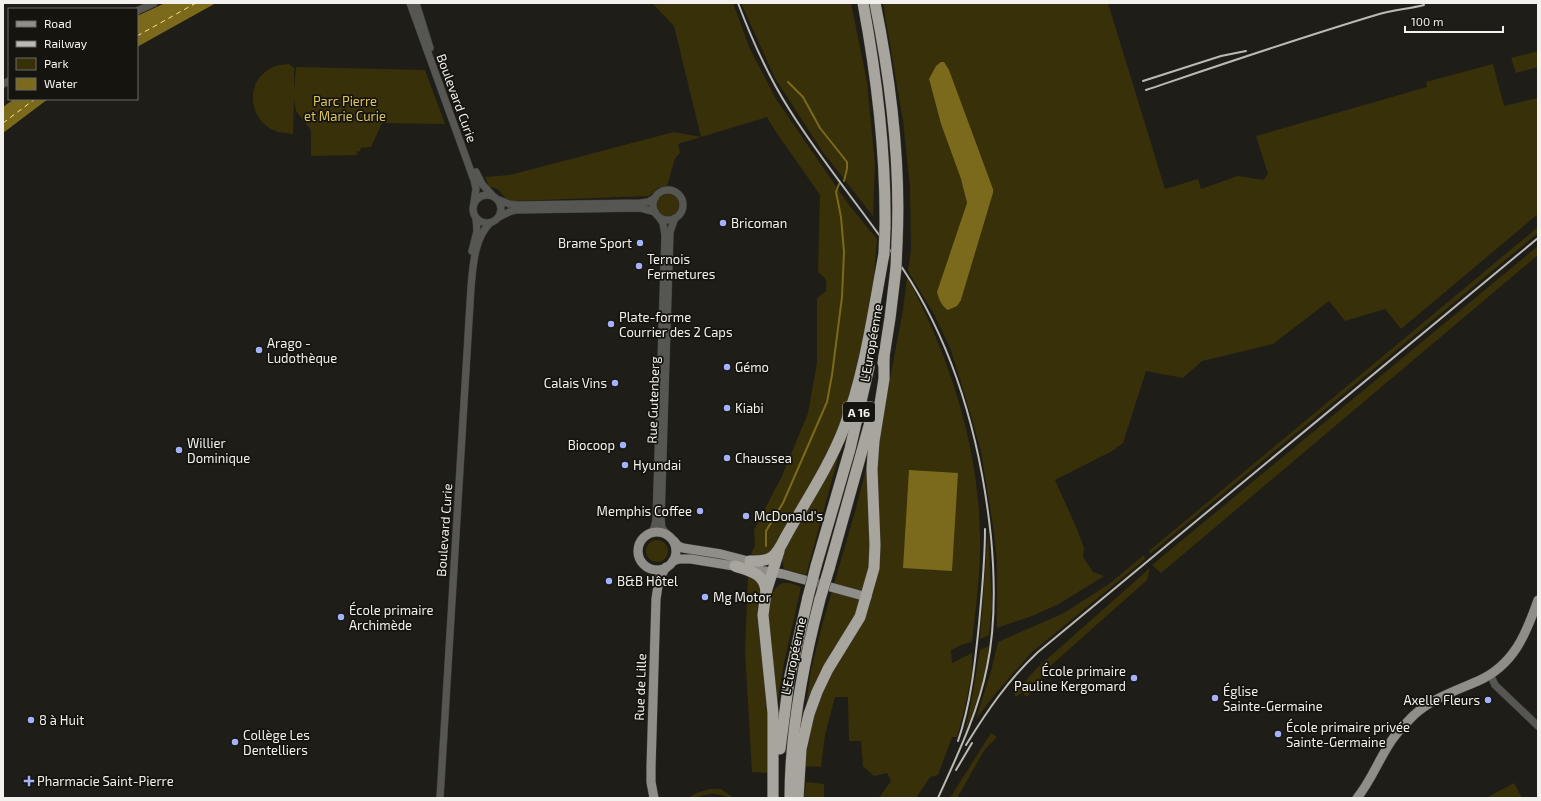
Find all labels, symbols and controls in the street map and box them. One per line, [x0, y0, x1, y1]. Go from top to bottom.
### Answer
legend [8, 8, 138, 100]
scale bar [1405, 8, 1503, 34]
text: 100 m [1411, 14, 1443, 28]
text: Road [44, 16, 72, 30]
text: Railway [44, 36, 88, 50]
street label: Boulevard Curie [434, 51, 480, 145]
text: Park [44, 56, 69, 70]
text: Water [44, 76, 78, 90]
park label: Parc Pierre et Marie Curie [304, 93, 386, 124]
place label: Bricoman [731, 215, 787, 231]
marker: Bricoman [718, 218, 728, 228]
place label: Brame Sport [558, 235, 632, 251]
marker: Brame Sport [635, 238, 645, 248]
place label: Ternois Fermetures [647, 251, 715, 282]
marker: Ternois Fermetures [634, 261, 644, 271]
street label: L'Européenne [856, 303, 886, 383]
place label: Plate-forme Courrier des 2 Caps [619, 309, 733, 340]
marker: Plate-forme Courrier des 2 Caps [606, 319, 616, 329]
place label: Arago - Ludothèque [267, 335, 337, 366]
marker: Arago - Ludothèque [254, 345, 264, 355]
street label: Rue Gutenberg [643, 356, 663, 444]
place label: Gémo [735, 359, 769, 375]
marker: Gémo [722, 362, 732, 372]
place label: Calais Vins [544, 375, 607, 391]
marker: Calais Vins [610, 378, 620, 388]
place label: Kiabi [735, 400, 764, 416]
road number: A 16 [843, 402, 875, 422]
marker: Kiabi [722, 403, 732, 413]
place label: Willier Dominique [187, 435, 250, 466]
place label: Biocoop [568, 437, 615, 453]
marker: Biocoop [618, 440, 628, 450]
marker: Willier Dominique [174, 445, 184, 455]
place label: Chaussea [735, 450, 792, 466]
marker: Chaussea [722, 453, 732, 463]
place label: Hyundai [633, 457, 681, 473]
marker: Hyundai [620, 460, 630, 470]
street label: Boulevard Curie [433, 483, 455, 577]
place label: Memphis Coffee [597, 503, 692, 519]
marker: Memphis Coffee [695, 506, 705, 516]
place label: McDonald's [754, 508, 823, 524]
marker: McDonald's [741, 511, 751, 521]
place label: B&B Hôtel [617, 573, 678, 589]
marker: B&B Hôtel [604, 576, 614, 586]
place label: Mg Motor [713, 589, 771, 605]
marker: Mg Motor [700, 592, 710, 602]
place label: École primaire Archimède [349, 601, 433, 633]
marker: École primaire Archimède [336, 612, 346, 622]
street label: L'Européenne [777, 616, 809, 696]
street label: Rue de Lille [631, 653, 649, 721]
place label: École primaire Pauline Kergomard [1014, 662, 1126, 694]
marker: École primaire Pauline Kergomard [1129, 673, 1139, 683]
place label: Église Sainte-Germaine [1223, 682, 1323, 714]
place label: Axelle Fleurs [1404, 692, 1480, 708]
marker: Église Sainte-Germaine [1210, 693, 1220, 703]
marker: Axelle Fleurs [1483, 695, 1493, 705]
place label: 8 à Huit [39, 712, 84, 728]
marker: 8 à Huit [26, 715, 36, 725]
place label: École primaire privée Sainte-Germaine [1286, 718, 1410, 750]
place label: Collège Les Dentelliers [243, 727, 310, 758]
marker: École primaire privée Sainte-Germaine [1273, 729, 1283, 739]
marker: Collège Les Dentelliers [230, 737, 240, 747]
place label: Pharmacie Saint-Pierre [37, 773, 174, 789]
marker: Pharmacie Saint-Pierre [24, 776, 34, 786]

